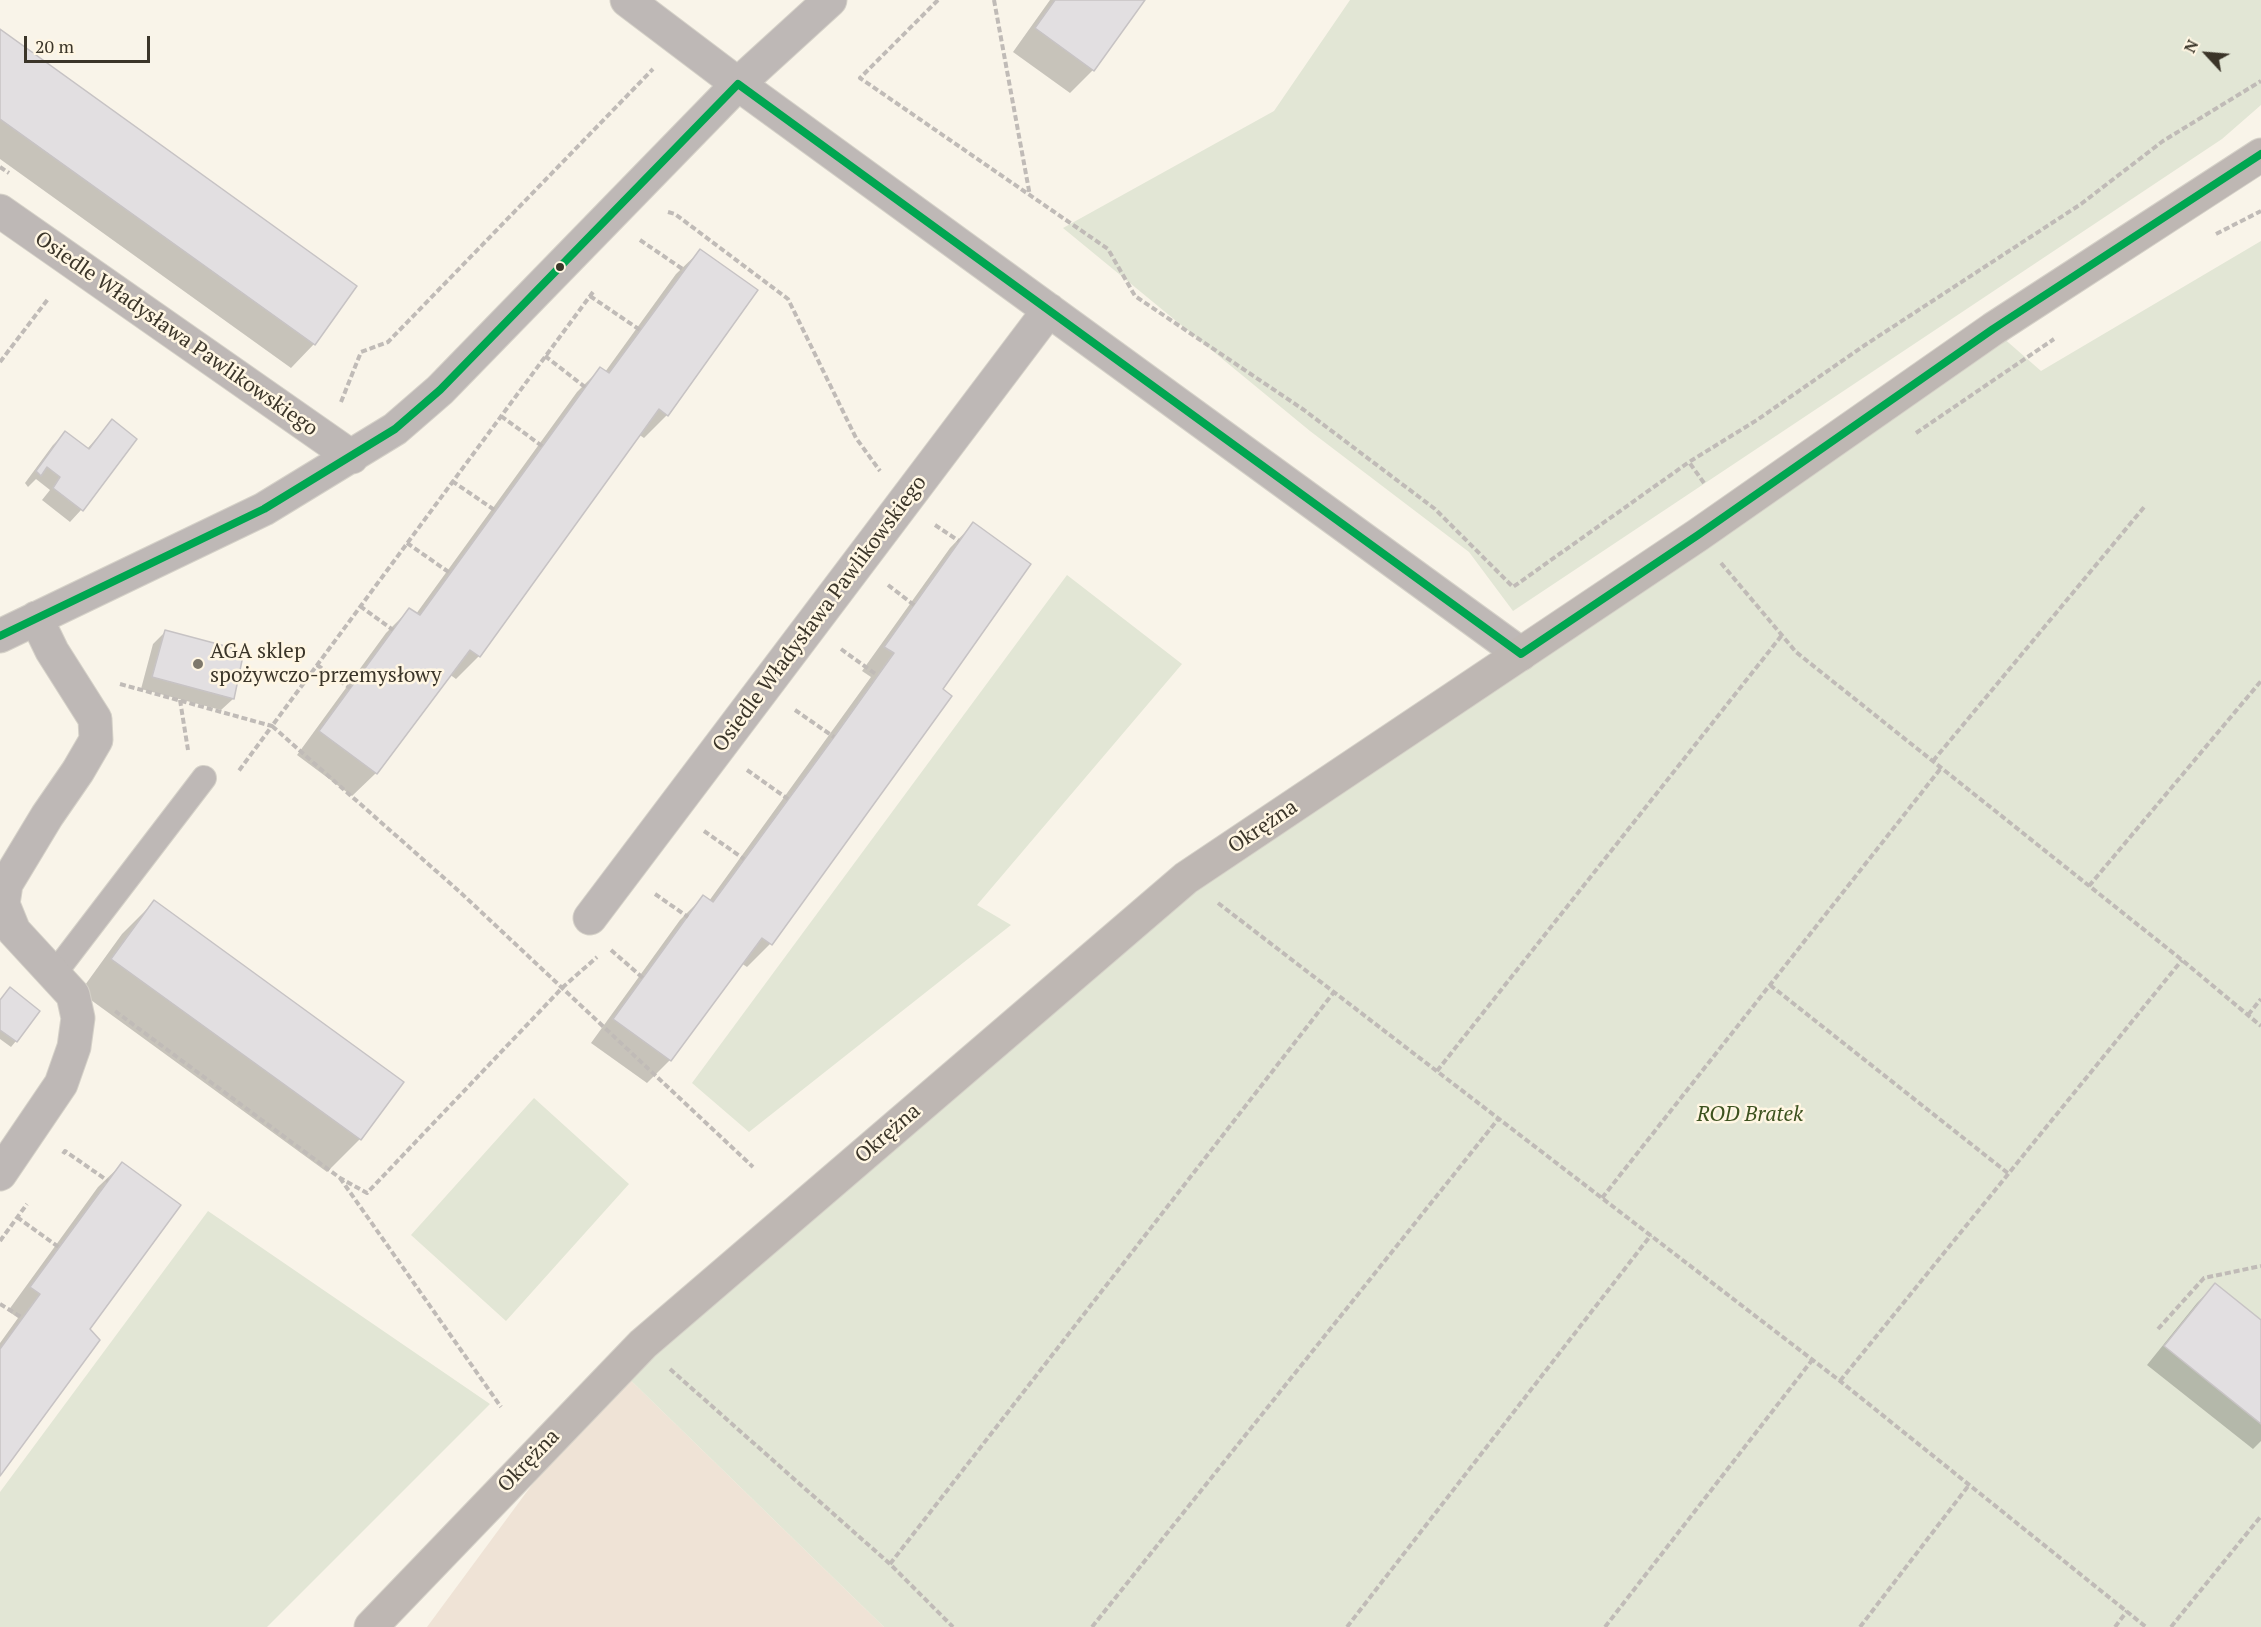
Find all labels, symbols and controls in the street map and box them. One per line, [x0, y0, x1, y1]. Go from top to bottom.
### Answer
scale bar [27, 24, 153, 62]
north arrow [2177, 24, 2237, 84]
text: 20 m [35, 34, 74, 58]
text: N [2178, 36, 2203, 56]
street label: Osiedle Władysława Pawlikowskiego [30, 226, 322, 442]
unlabelled marker [554, 261, 566, 273]
street label: Osiedle Władysława Pawlikowskiego [708, 471, 932, 757]
place label: AGA sklep spożywczo-przemysłowy [210, 639, 442, 689]
marker: AGA sklep spożywczo-przemysłowy [191, 657, 205, 671]
street label: Okrężna [1224, 795, 1302, 859]
street label: Okrężna [850, 1099, 926, 1169]
park label: ROD Bratek [1697, 1102, 1803, 1128]
street label: Okrężna [493, 1424, 565, 1498]

